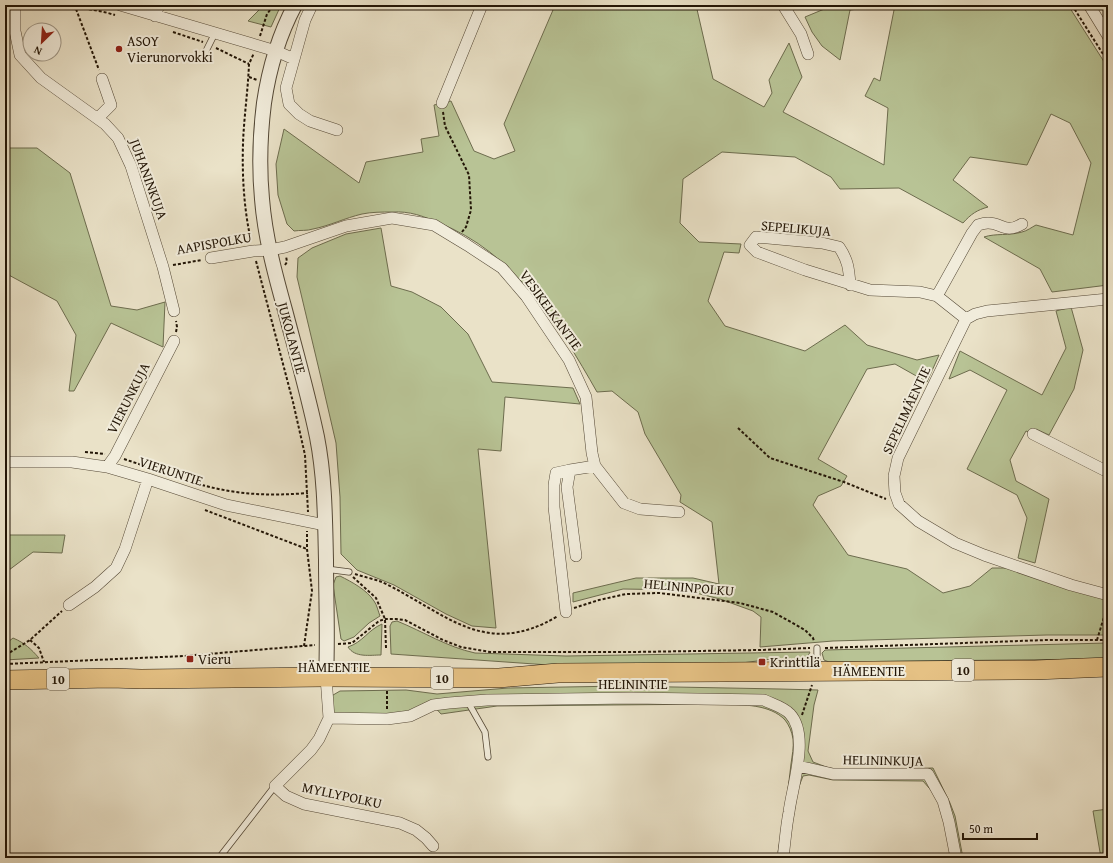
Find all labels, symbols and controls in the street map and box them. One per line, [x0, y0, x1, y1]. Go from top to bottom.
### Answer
north arrow [22, 22, 62, 62]
place label: ASOY Vierunorvokki [127, 31, 213, 67]
text: N [30, 42, 44, 60]
marker: ASOY Vierunorvokki [114, 44, 124, 54]
street label: JUHANINKUJA [124, 134, 173, 223]
street label: SEPELIKUJA [760, 215, 832, 241]
street label: AAPISPOLKU [175, 227, 253, 259]
street label: VESIKELKANTIE [515, 266, 587, 354]
street label: JUKOLANTIE [272, 298, 311, 376]
street label: VIERUNKUJA [102, 359, 155, 437]
street label: SEPELIMÄENTIE [877, 363, 935, 457]
street label: VIERUNTIE [136, 451, 206, 491]
street label: HELININPOLKU [643, 573, 735, 601]
place label: Vieru [198, 649, 231, 669]
place label: Krinttilä [770, 652, 821, 672]
marker: Vieru [185, 654, 195, 664]
street label: HÄMEENTIE [298, 657, 370, 677]
marker: Krinttilä [757, 657, 767, 667]
road number: 10 [952, 659, 974, 681]
street label: HÄMEENTIE [833, 661, 905, 681]
road number: 10 [431, 667, 453, 689]
road number: 10 [47, 668, 69, 690]
street label: HELININTIE [598, 674, 668, 694]
street label: HELININKUJA [843, 749, 924, 771]
street label: MYLLYPOLKU [300, 777, 384, 813]
scale bar [963, 815, 1037, 841]
text: 50 m [969, 820, 993, 837]

